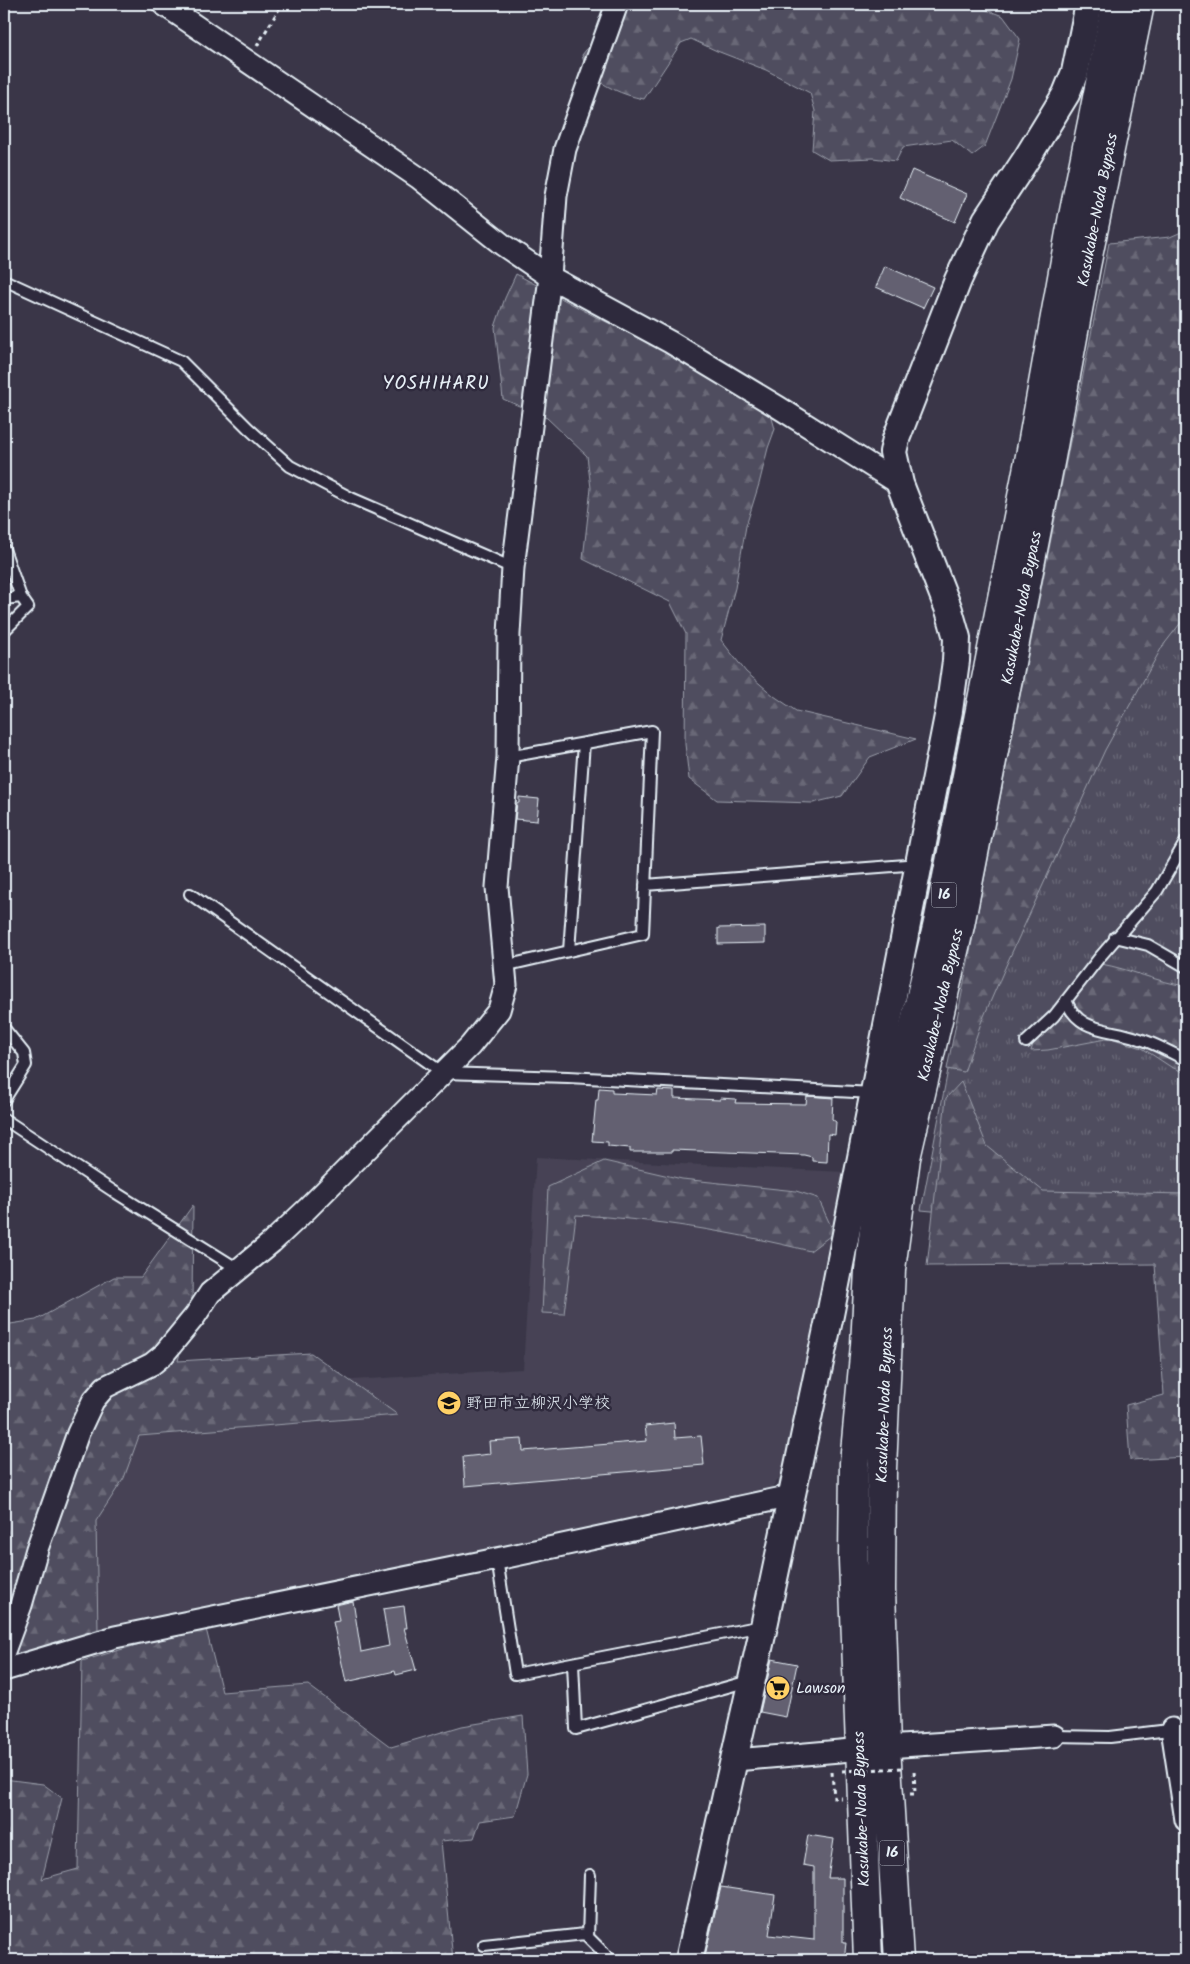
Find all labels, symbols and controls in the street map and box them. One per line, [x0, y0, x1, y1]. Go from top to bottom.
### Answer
street label: Kasukabe-Noda Bypass [1071, 131, 1125, 289]
district label: YOSHIHARU [382, 369, 490, 399]
street label: Kasukabe-Noda Bypass [995, 529, 1049, 687]
road number: 16 [932, 882, 956, 908]
street label: Kasukabe-Noda Bypass [911, 926, 971, 1084]
street label: Kasukabe-Noda Bypass [870, 1326, 900, 1483]
school or university icon: 野田市立柳沢小学校 [436, 1390, 462, 1416]
place label: 野田市立柳沢小学校 [466, 1391, 610, 1416]
supermarket icon: Lawson [765, 1675, 791, 1701]
place label: Lawson [796, 1676, 846, 1701]
street label: Kasukabe-Noda Bypass [847, 1730, 877, 1887]
road number: 16 [880, 1840, 904, 1866]

